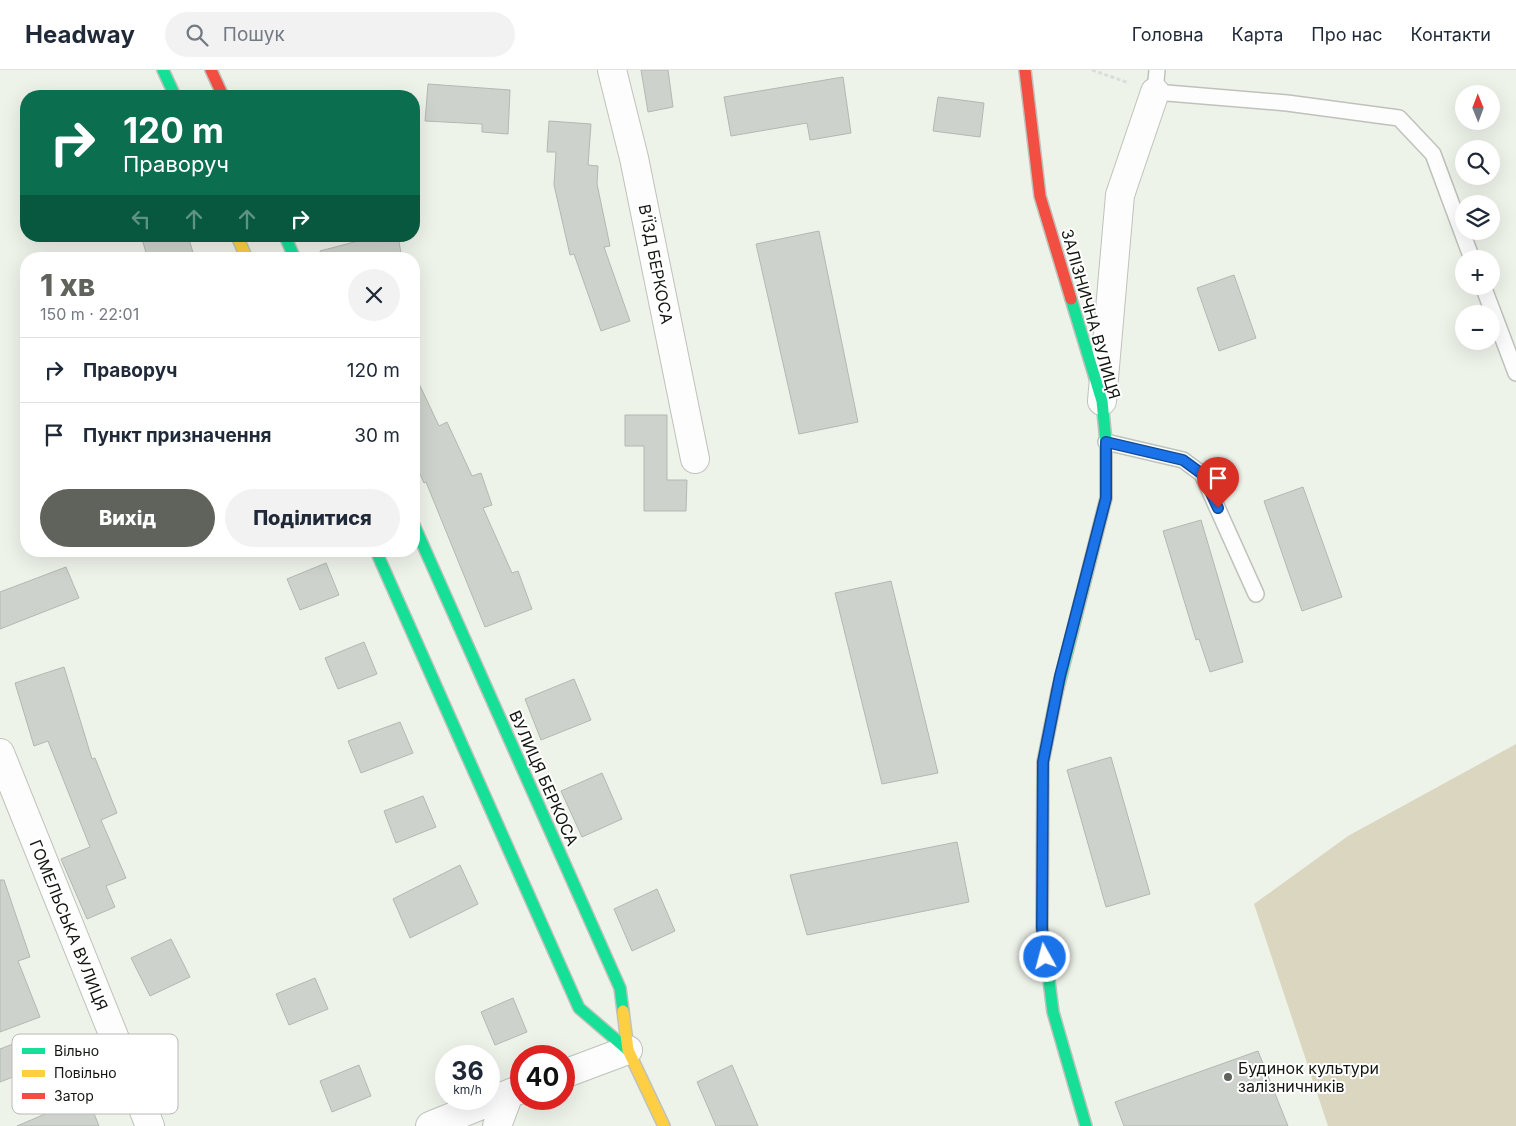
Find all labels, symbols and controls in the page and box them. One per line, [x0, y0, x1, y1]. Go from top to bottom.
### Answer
search box [165, 12, 515, 57]
text: Headway [25, 20, 135, 49]
icon: search [183, 21, 211, 49]
text: Пошук [223, 23, 285, 46]
text: Головна [1132, 24, 1204, 45]
text: Карта [1232, 24, 1283, 45]
text: Про нас [1311, 24, 1383, 45]
text: Контакти [1411, 24, 1491, 45]
north arrow [1455, 85, 1500, 130]
map controls [1455, 85, 1500, 350]
text: 120 m [123, 109, 224, 151]
icon: right [40, 110, 105, 175]
button: search [1455, 140, 1500, 185]
text: Праворуч [123, 151, 229, 177]
button: layers [1455, 195, 1500, 240]
street label: В’ЇЗД БЕРКОСА [635, 202, 677, 326]
icon: left [127, 205, 155, 233]
icon: ahead [180, 205, 208, 233]
icon: ahead [233, 205, 261, 233]
icon: right [286, 205, 314, 233]
street label: ЗАЛІЗНИЧНА ВУЛИЦЯ [1057, 227, 1125, 401]
button: + [1455, 250, 1500, 295]
text: 1 хв [40, 267, 95, 303]
button: close [348, 269, 400, 321]
text: 150 m · 22:01 [40, 304, 139, 324]
button: − [1455, 305, 1500, 350]
icon: right [40, 356, 68, 384]
text: Праворуч [83, 359, 177, 382]
text: 120 m [347, 359, 400, 382]
icon: arrive [40, 421, 68, 449]
text: Пункт призначення [83, 424, 271, 447]
text: 30 m [354, 424, 400, 447]
pin [1197, 457, 1239, 508]
icon: arrive [1204, 464, 1232, 492]
button: Вихід [40, 489, 215, 547]
button: Поділитися [225, 489, 400, 547]
street label: ВУЛИЦЯ БЕРКОСА [505, 707, 583, 849]
street label: ГОМЕЛЬСЬКА ВУЛИЦЯ [26, 837, 112, 1013]
position arrow [1018, 930, 1070, 982]
legend [12, 1034, 178, 1114]
text: Вільно [54, 1042, 99, 1059]
speed limit sign: 40 [510, 1045, 575, 1110]
text: 36 [451, 1056, 484, 1086]
place label: Будинок культури залізничників [1238, 1058, 1379, 1096]
text: Повільно [54, 1064, 117, 1081]
marker: Будинок культури залізничників [1222, 1071, 1234, 1083]
text: km/h [453, 1082, 482, 1097]
text: Затор [54, 1087, 94, 1104]

